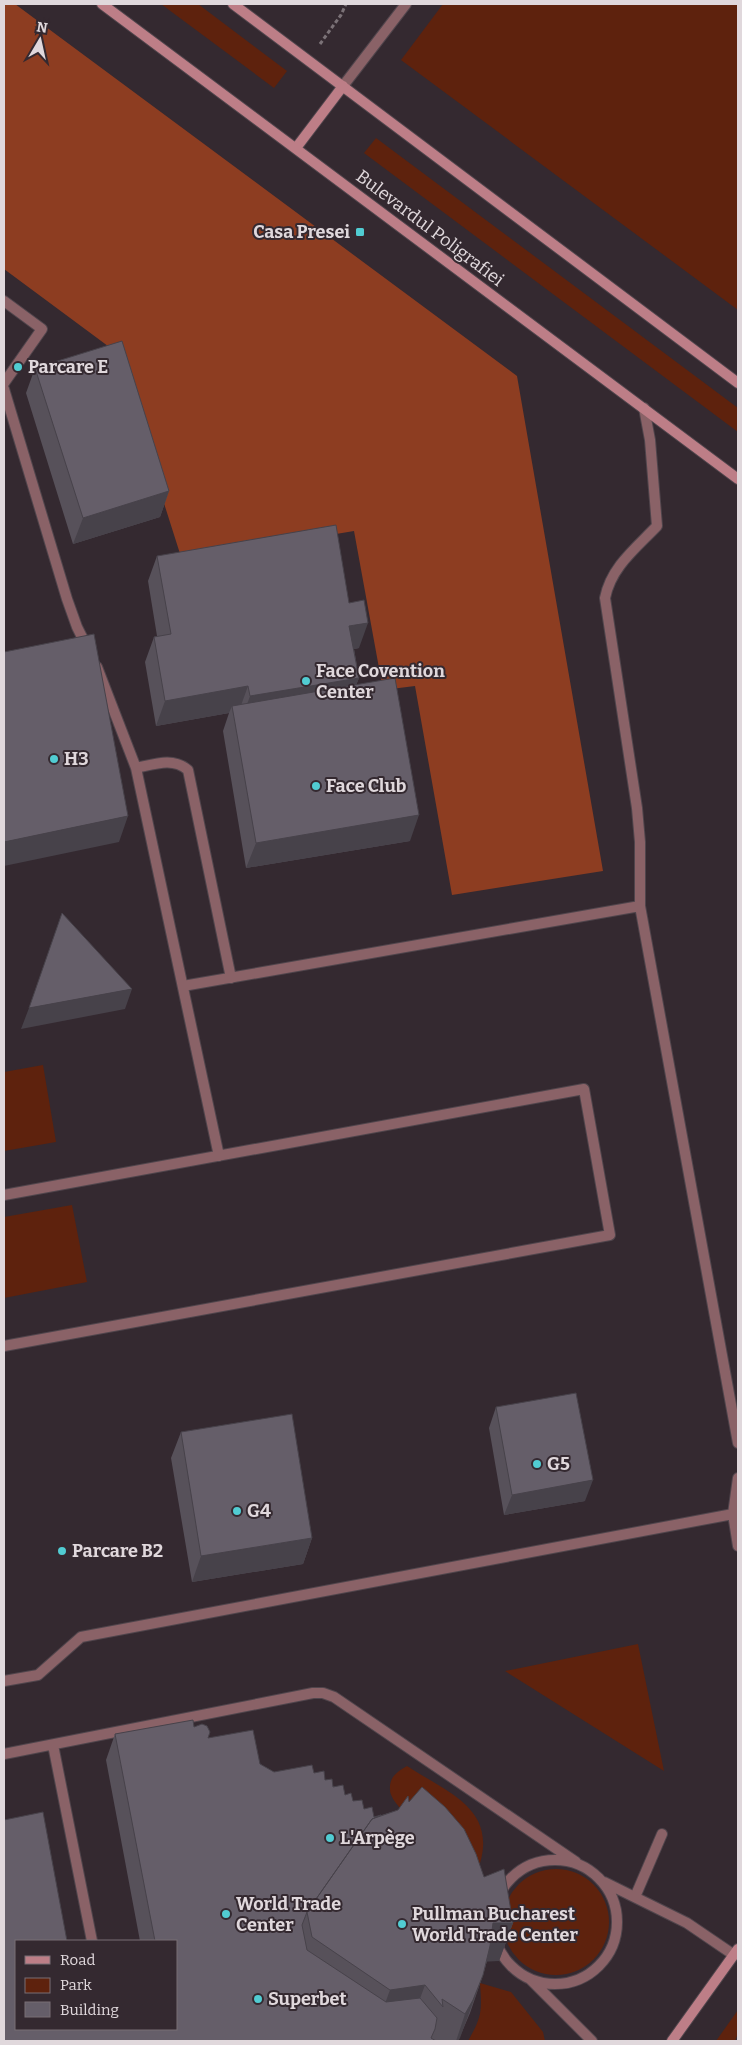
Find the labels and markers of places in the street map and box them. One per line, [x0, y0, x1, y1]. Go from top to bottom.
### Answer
place label: Casa Presei [253, 221, 350, 243]
marker: Casa Presei [354, 226, 366, 238]
place label: Parcare E [28, 356, 108, 378]
marker: Parcare E [12, 361, 24, 373]
place label: Face Covention Center [316, 660, 445, 703]
marker: Face Covention Center [300, 675, 312, 687]
place label: H3 [64, 748, 89, 770]
marker: H3 [48, 753, 60, 765]
place label: Face Club [326, 775, 407, 797]
marker: Face Club [310, 780, 322, 792]
place label: G5 [547, 1453, 570, 1475]
marker: G5 [531, 1458, 543, 1470]
place label: G4 [247, 1500, 271, 1522]
marker: G4 [231, 1505, 243, 1517]
place label: Parcare B2 [72, 1540, 163, 1562]
marker: Parcare B2 [56, 1545, 68, 1557]
place label: L'Arpège [340, 1827, 415, 1849]
marker: L'Arpège [324, 1832, 336, 1844]
place label: World Trade Center [236, 1893, 341, 1936]
place label: Pullman Bucharest World Trade Center [412, 1903, 578, 1946]
marker: World Trade Center [220, 1908, 232, 1920]
marker: Pullman Bucharest World Trade Center [396, 1918, 408, 1930]
place label: Superbet [268, 1988, 347, 2010]
marker: Superbet [252, 1993, 264, 2005]

